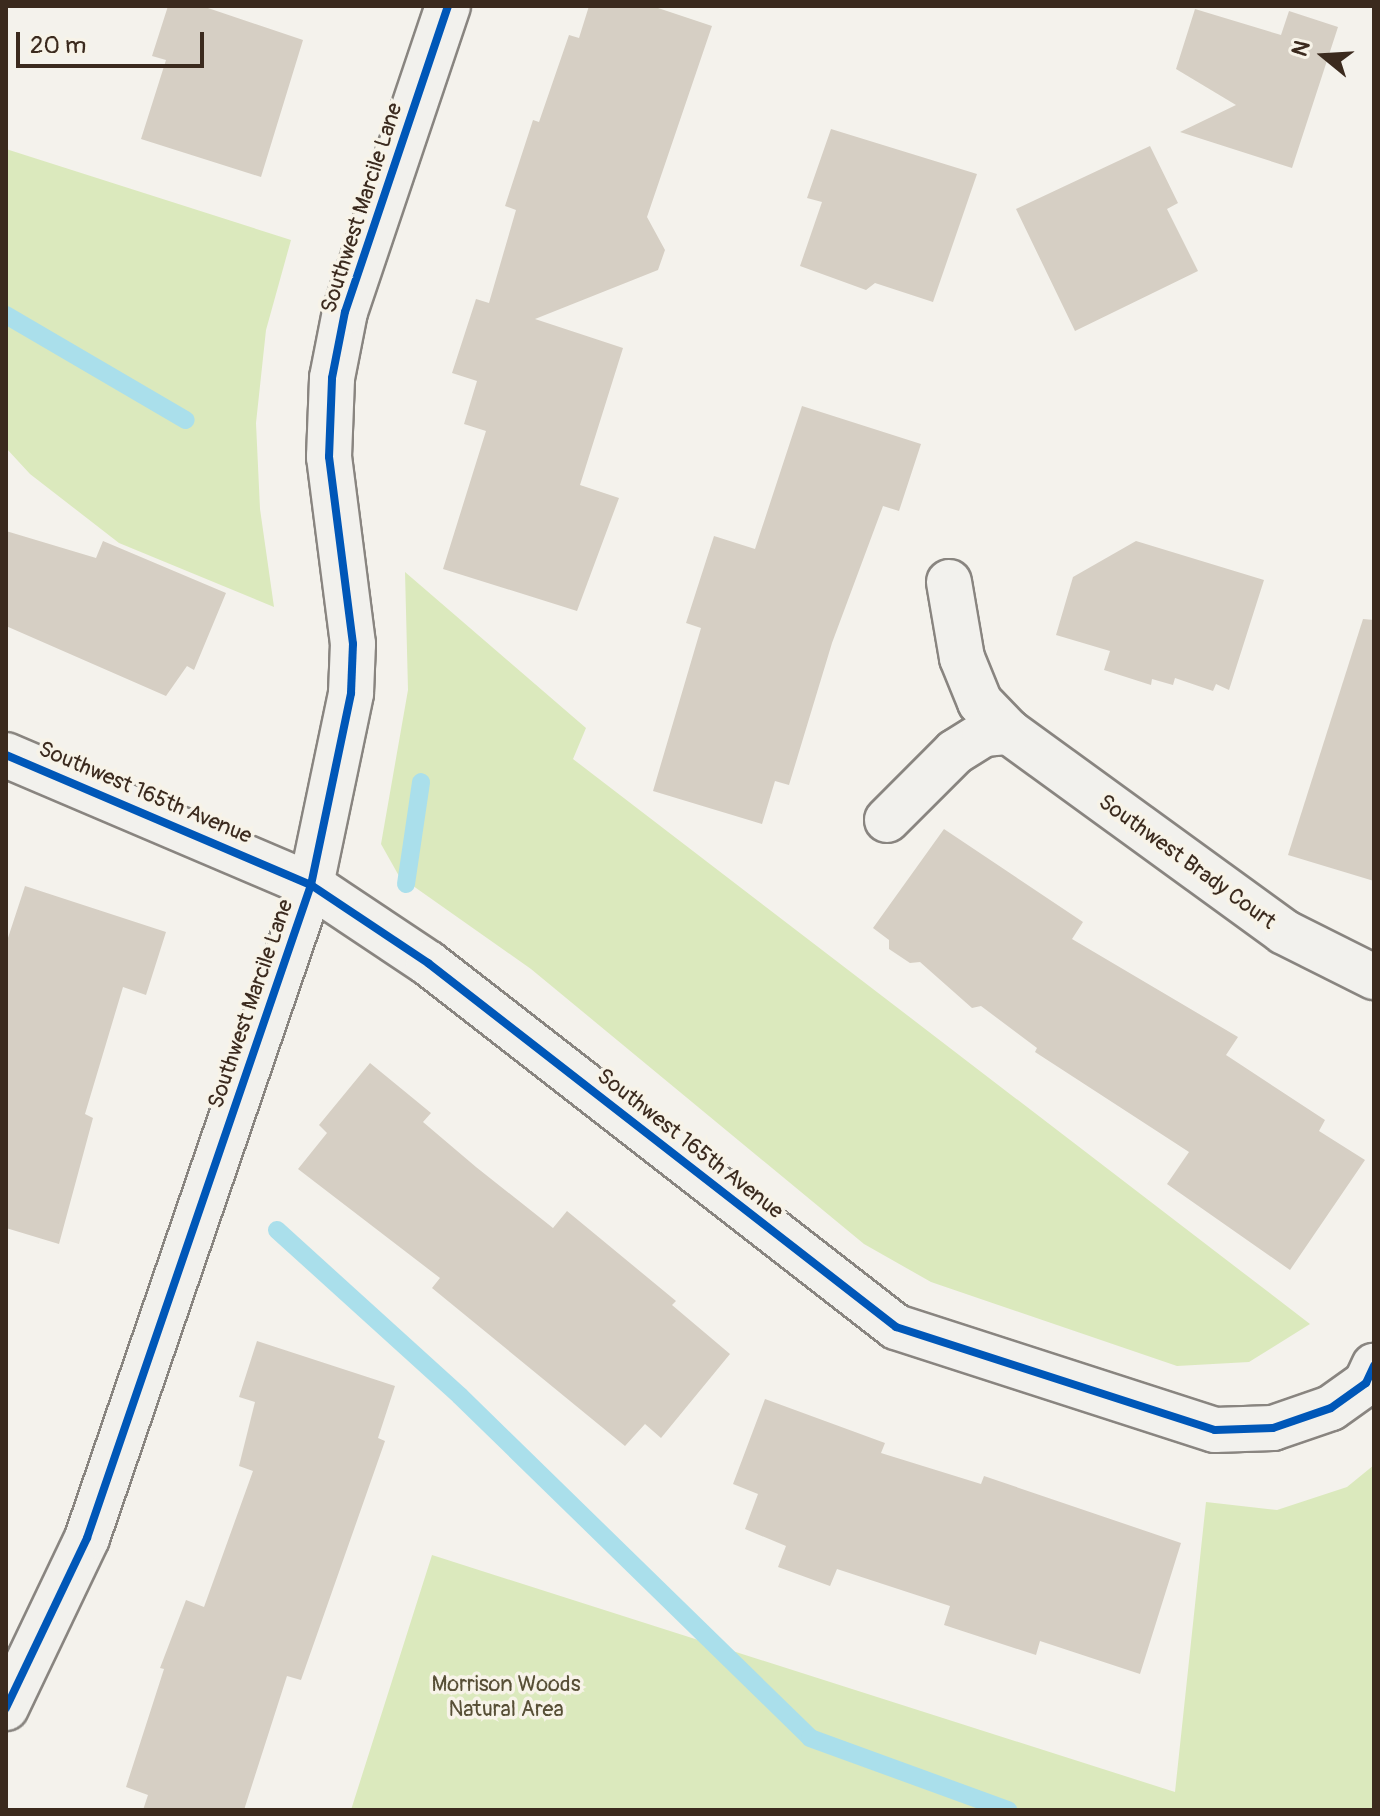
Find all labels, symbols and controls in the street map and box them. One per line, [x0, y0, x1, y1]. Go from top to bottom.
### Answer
scale bar [20, 16, 208, 66]
north arrow [1284, 16, 1364, 96]
text: 20 m [30, 31, 86, 60]
text: N [1286, 37, 1317, 60]
street label: Southwest Marcile Lane [316, 100, 408, 316]
street label: Southwest 165th Avenue [34, 736, 256, 850]
street label: Southwest Brady Court [1093, 789, 1281, 935]
street label: Southwest Marcile Lane [203, 896, 299, 1112]
street label: Southwest 165th Avenue [592, 1063, 788, 1225]
park label: Morrison Woods Natural Area [432, 1671, 580, 1722]

